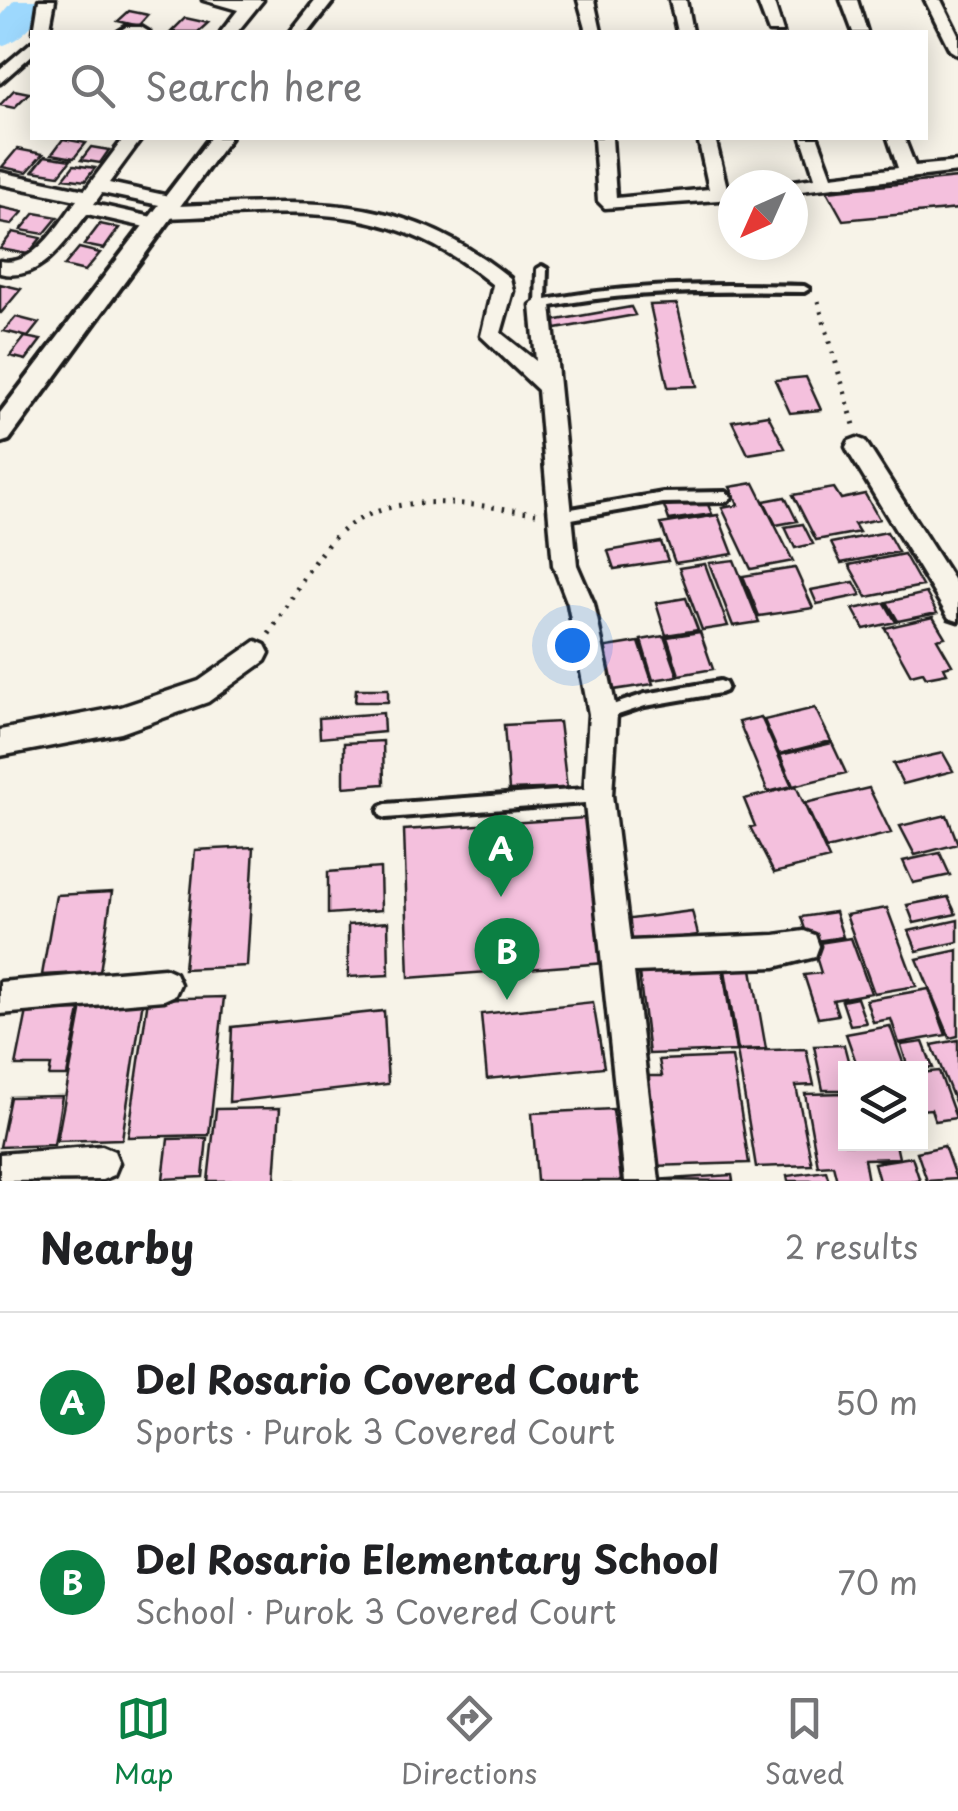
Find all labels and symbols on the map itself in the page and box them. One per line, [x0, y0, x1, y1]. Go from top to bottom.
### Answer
north arrow [718, 170, 808, 260]
your location [547, 620, 598, 671]
pin: A [468, 814, 534, 897]
pin: B [474, 918, 540, 1000]

